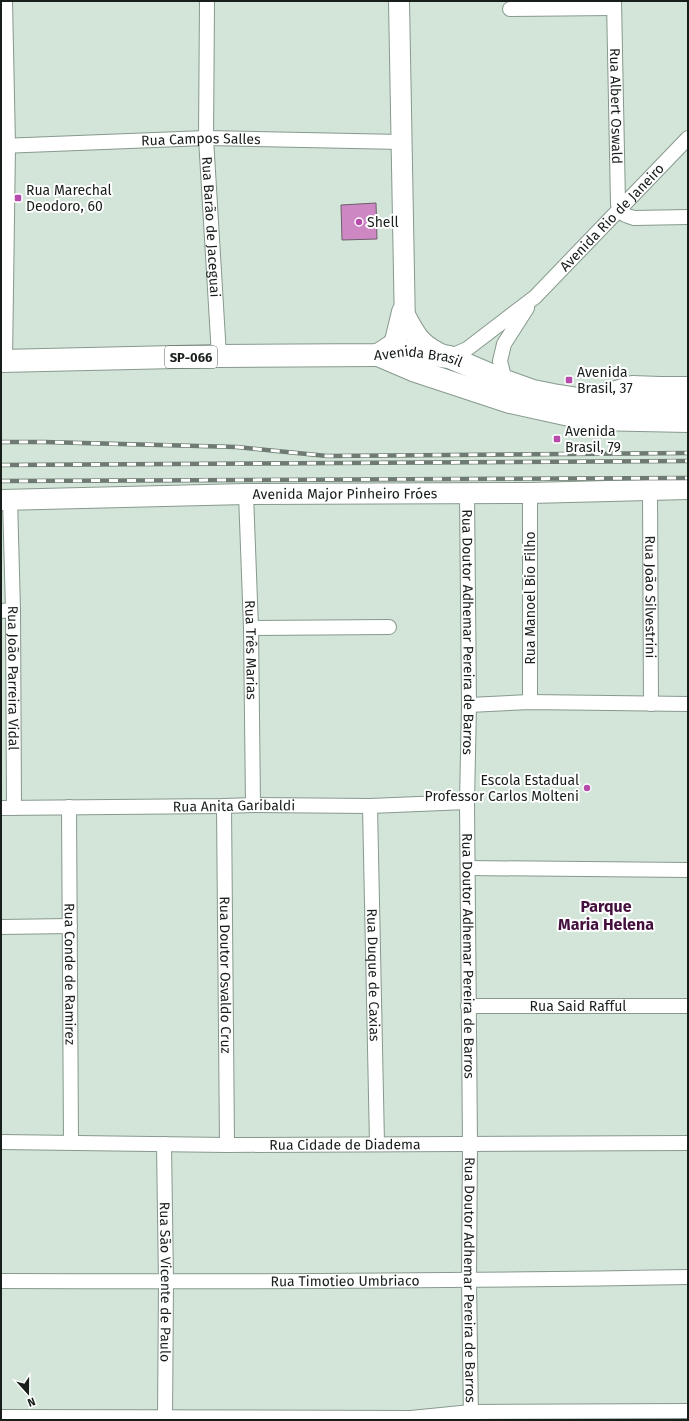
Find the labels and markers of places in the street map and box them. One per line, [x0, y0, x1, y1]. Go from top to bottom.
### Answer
place label: Rua Marechal Deodoro, 60 [26, 182, 112, 215]
marker: Rua Marechal Deodoro, 60 [13, 193, 23, 203]
place label: Shell [367, 214, 399, 231]
marker: Shell [354, 217, 364, 227]
place label: Avenida Brasil, 37 [577, 364, 633, 397]
marker: Avenida Brasil, 37 [564, 375, 574, 385]
place label: Avenida Brasil, 79 [565, 423, 621, 456]
marker: Avenida Brasil, 79 [552, 434, 562, 444]
place label: Escola Estadual Professor Carlos Molteni [425, 772, 579, 805]
marker: Escola Estadual Professor Carlos Molteni [582, 783, 592, 793]

